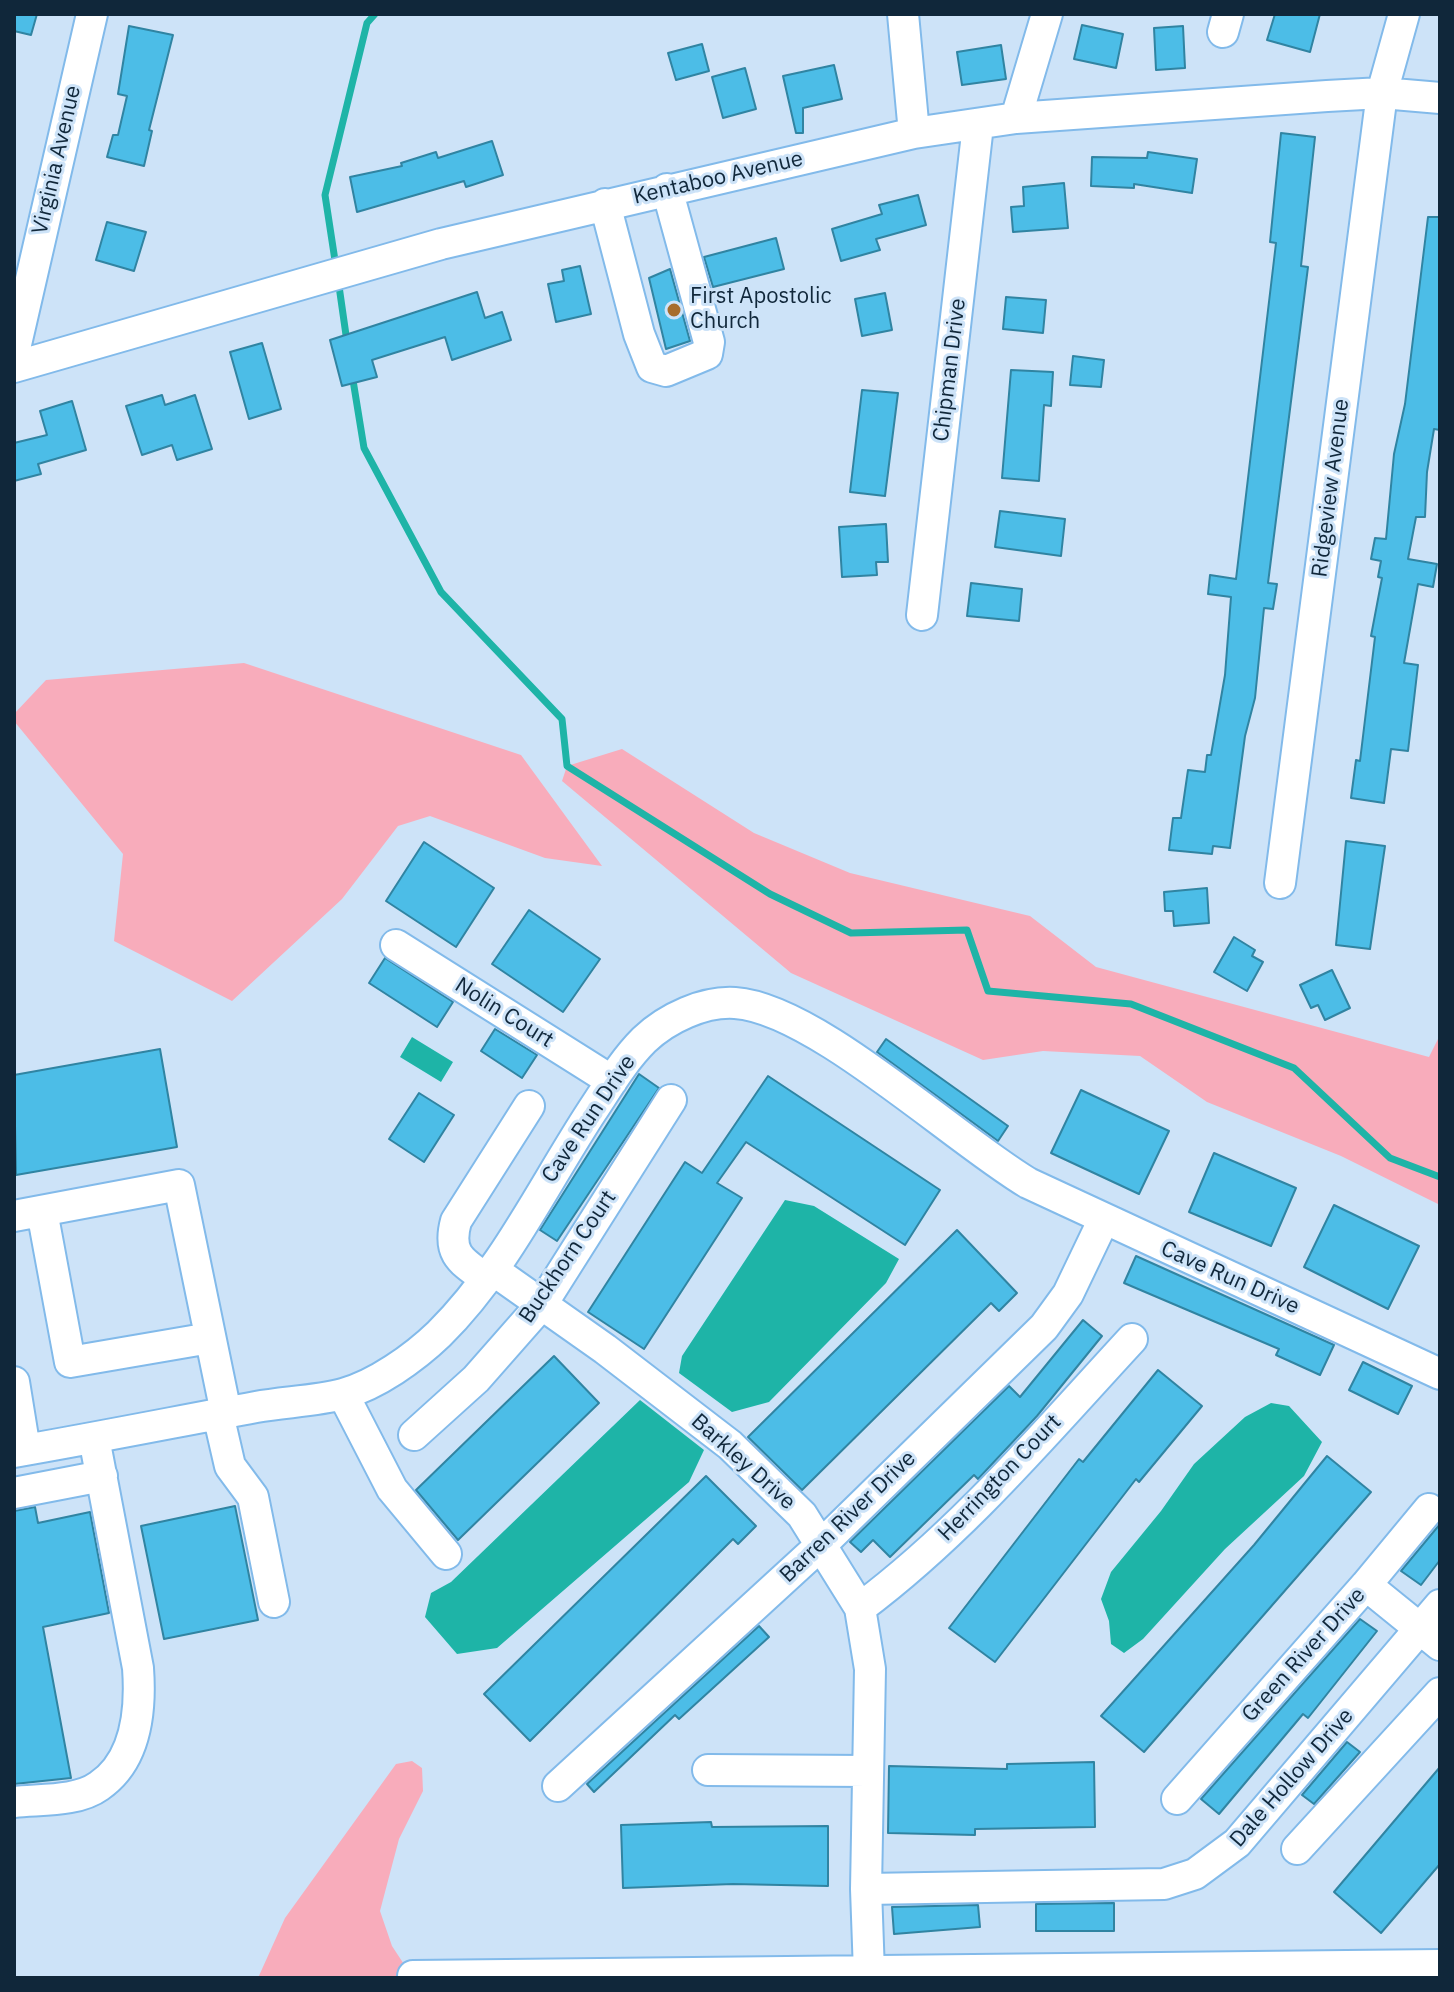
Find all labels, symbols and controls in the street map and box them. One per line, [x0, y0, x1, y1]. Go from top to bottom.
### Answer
street label: Virginia Avenue [27, 83, 87, 237]
street label: Kentaboo Avenue [631, 146, 805, 210]
place label: First Apostolic Church [690, 284, 832, 336]
street label: Chipman Drive [928, 297, 972, 443]
marker: First Apostolic Church [665, 301, 683, 319]
street label: Ridgeview Avenue [1307, 397, 1355, 579]
street label: Nolin Court [450, 972, 558, 1054]
street label: Cave Run Drive [537, 1050, 641, 1188]
street label: Buckhorn Court [514, 1186, 622, 1328]
street label: Cave Run Drive [1157, 1236, 1303, 1320]
street label: Barkley Drive [686, 1408, 800, 1516]
street label: Herrington Court [933, 1409, 1067, 1547]
street label: Barren River Drive [775, 1445, 921, 1589]
street label: Green River Drive [1237, 1582, 1371, 1728]
street label: Dale Hollow Drive [1225, 1703, 1359, 1853]

